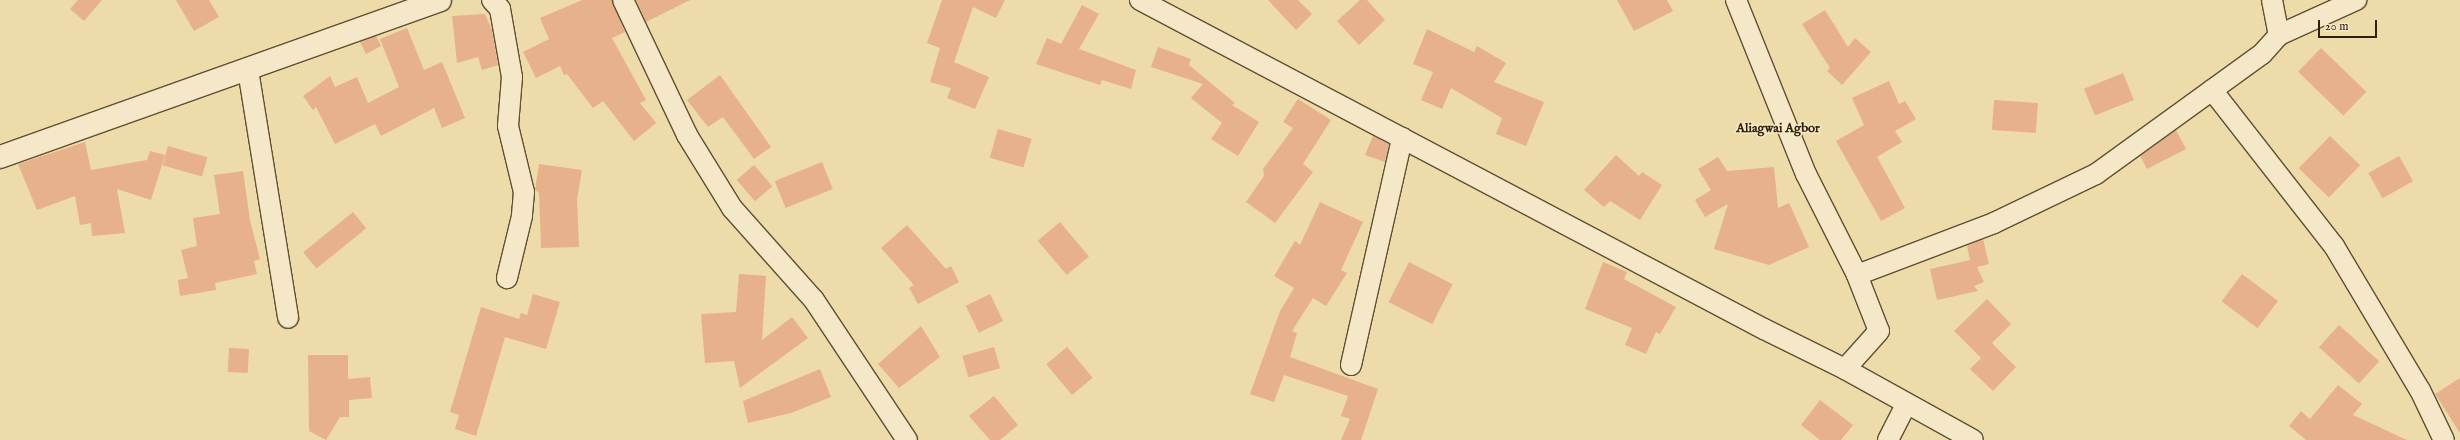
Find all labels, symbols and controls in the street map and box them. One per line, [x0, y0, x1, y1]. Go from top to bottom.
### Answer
scale bar [2320, 12, 2379, 38]
text: 20 m [2325, 19, 2348, 34]
district label: Aliagwai Agbor [1736, 121, 1820, 137]

